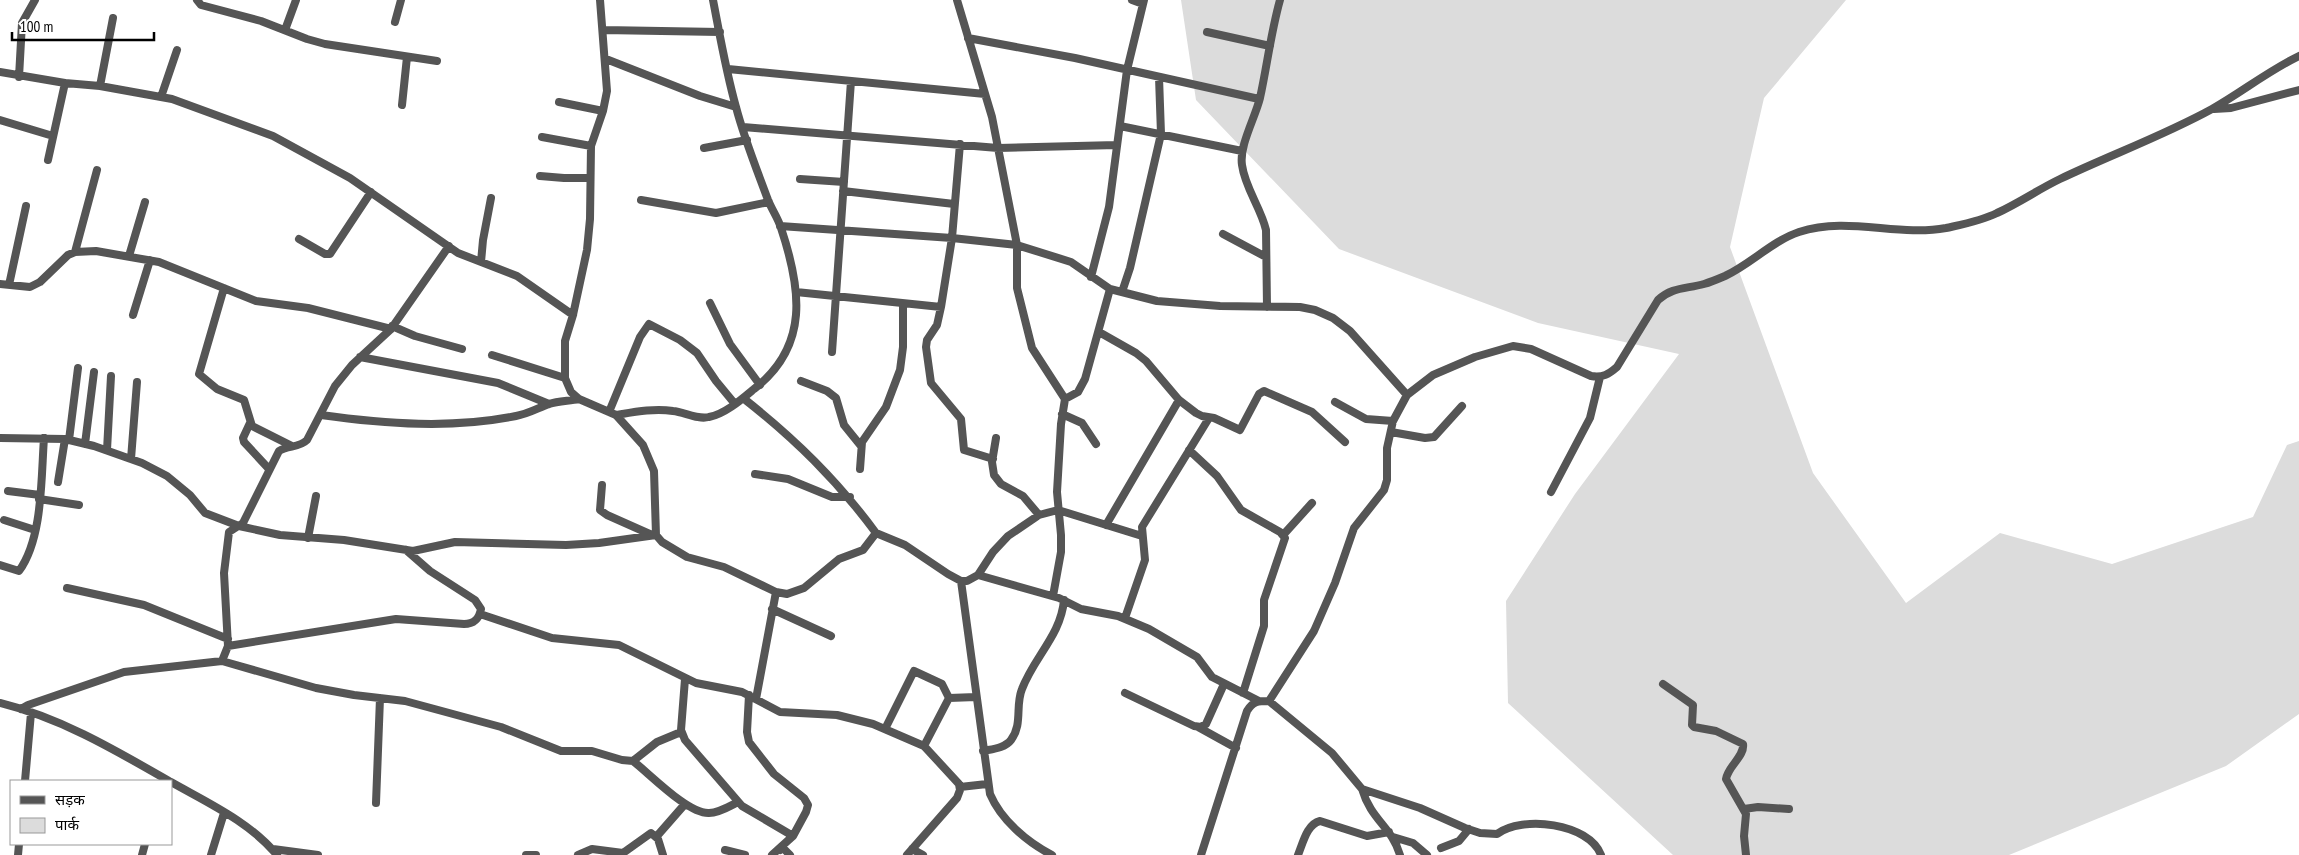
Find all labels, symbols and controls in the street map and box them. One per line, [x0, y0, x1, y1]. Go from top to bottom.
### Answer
scale bar [12, 10, 155, 42]
text: 100 m [20, 17, 53, 36]
legend [10, 780, 172, 845]
text: सड़क [55, 790, 85, 809]
text: पार्क [55, 815, 79, 834]

